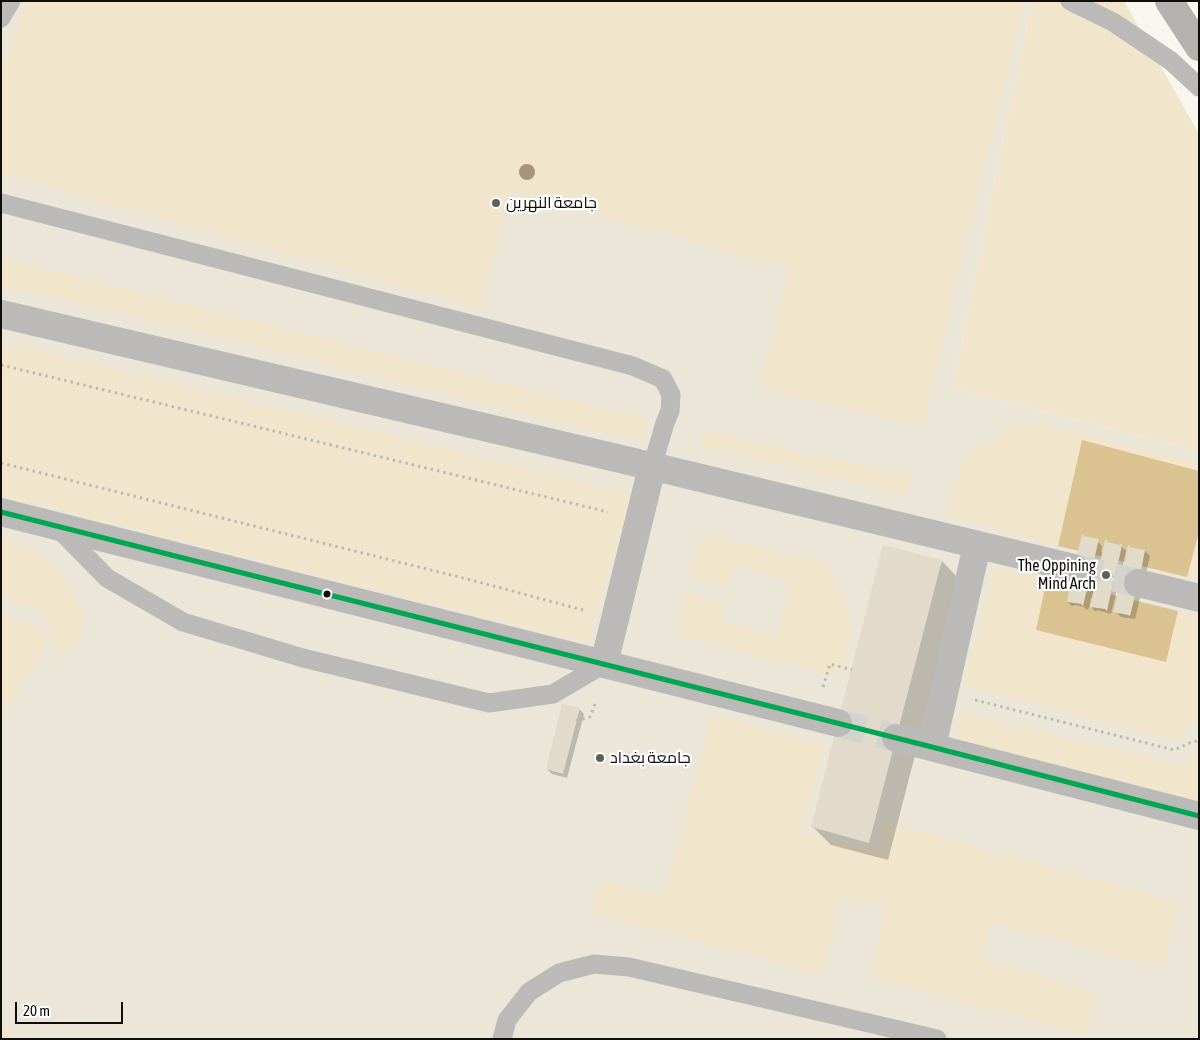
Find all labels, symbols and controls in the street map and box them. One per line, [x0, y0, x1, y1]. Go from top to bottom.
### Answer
place label: جامعة النهرين [506, 193, 597, 213]
marker: جامعة النهرين [490, 197, 502, 209]
place label: The Oppining Mind Arch [1018, 556, 1096, 594]
marker: The Oppining Mind Arch [1100, 569, 1112, 581]
unlabelled marker [322, 589, 332, 599]
place label: جامعة بغداد [610, 748, 691, 768]
marker: جامعة بغداد [594, 752, 606, 764]
scale bar [18, 992, 125, 1024]
text: 20 m [23, 1002, 50, 1019]

